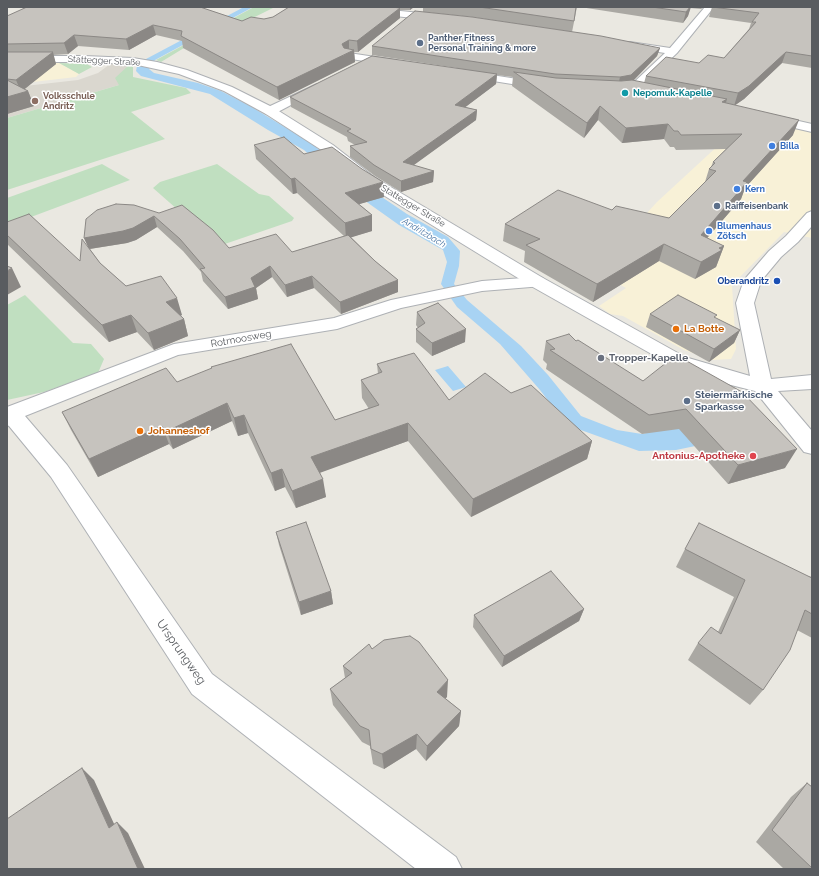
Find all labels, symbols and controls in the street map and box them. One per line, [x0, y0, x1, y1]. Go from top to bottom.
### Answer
place label: Panther Fitness Personal Training & more [428, 33, 536, 54]
marker: Panther Fitness Personal Training & more [415, 38, 425, 48]
street label: Stattegger Straße [67, 54, 141, 68]
marker: Nepomuk-Kapelle [620, 88, 630, 98]
place label: Nepomuk-Kapelle [633, 88, 712, 98]
place label: Volksschule Andritz [43, 91, 95, 112]
marker: Volksschule Andritz [30, 96, 40, 106]
marker: Billa [767, 141, 777, 151]
place label: Billa [780, 141, 799, 151]
street label: Stattegger Straße [379, 183, 447, 229]
marker: Kern [732, 184, 742, 194]
place label: Kern [745, 184, 765, 194]
marker: Raiffeisenbank [712, 201, 722, 211]
place label: Raiffeisenbank [725, 201, 788, 211]
water label: Andritzbach [400, 216, 448, 250]
place label: Blumenhaus Zötsch [717, 221, 771, 242]
marker: Blumenhaus Zötsch [704, 226, 714, 236]
place label: Oberandritz [718, 276, 769, 286]
marker: Oberandritz [772, 276, 782, 286]
place label: La Botte [684, 323, 724, 335]
marker: La Botte [671, 324, 681, 334]
street label: Rotmoosweg [210, 328, 272, 350]
place label: Tropper-Kapelle [609, 352, 688, 364]
marker: Tropper-Kapelle [596, 353, 606, 363]
place label: Steiermärkische Sparkasse [695, 389, 773, 412]
marker: Steiermärkische Sparkasse [682, 396, 692, 406]
place label: Johanneshof [148, 425, 209, 437]
marker: Johanneshof [135, 426, 145, 436]
place label: Antonius-Apotheke [652, 450, 745, 462]
marker: Antonius-Apotheke [748, 451, 758, 461]
street label: Ursprungweg [153, 617, 209, 687]

